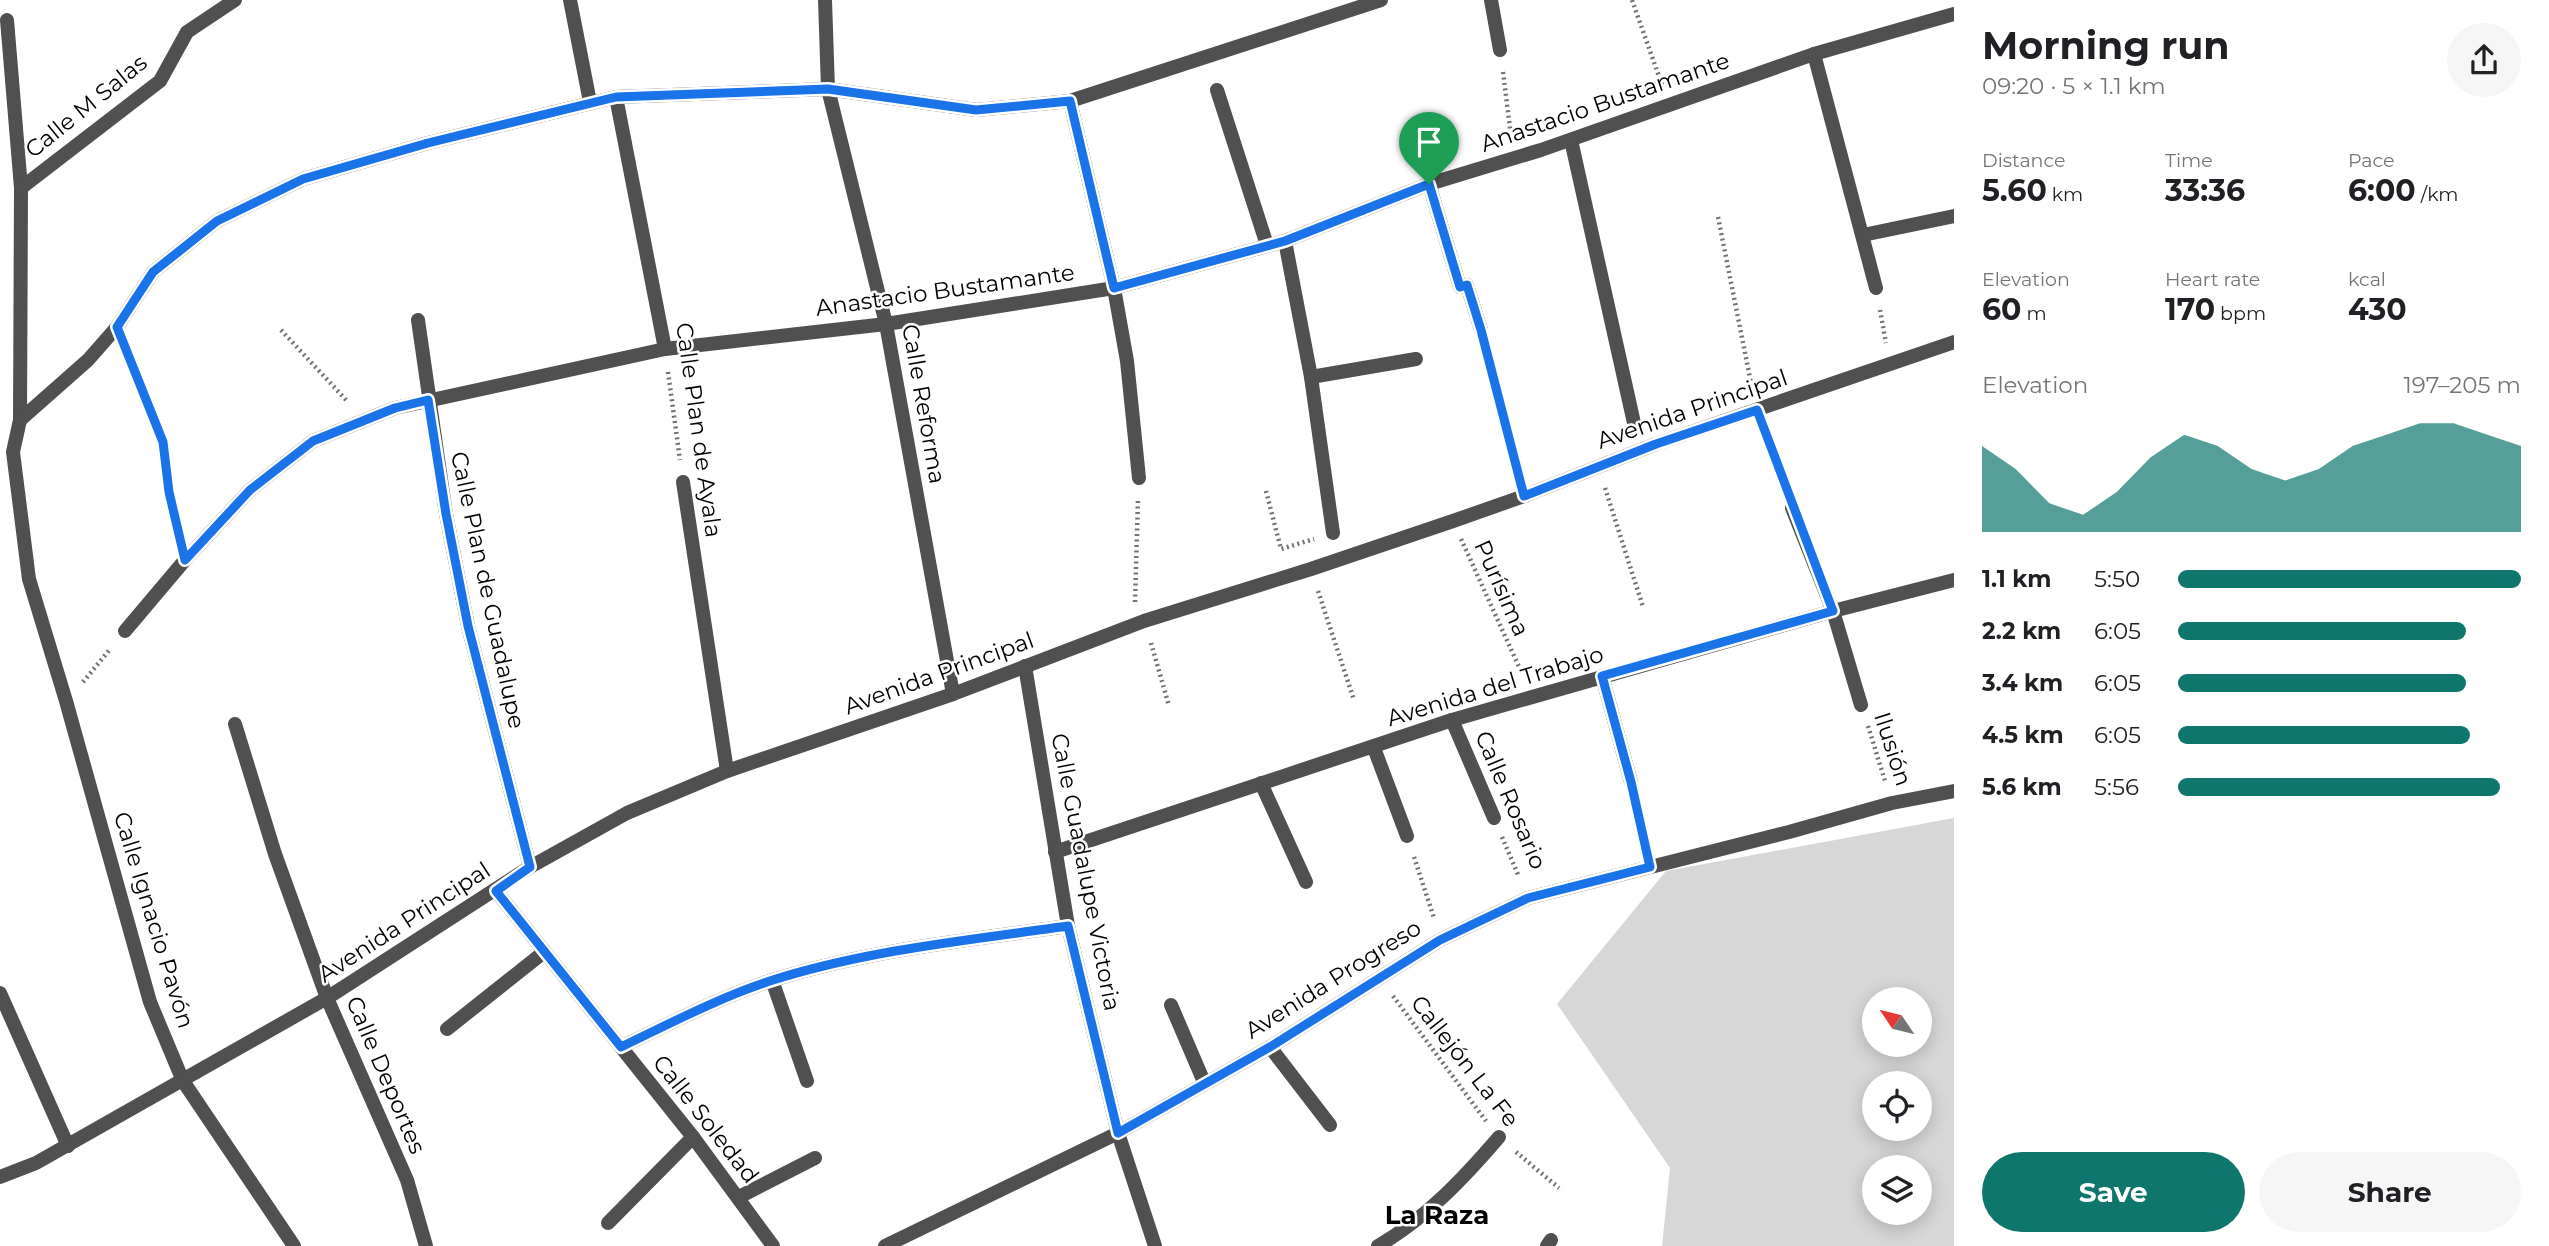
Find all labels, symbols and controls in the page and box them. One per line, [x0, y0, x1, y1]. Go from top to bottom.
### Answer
text: Morning run [1982, 22, 2230, 69]
button: share [2447, 23, 2521, 97]
street label: Anastacio Bustamante [1477, 46, 1733, 158]
street label: Calle M Salas [19, 48, 153, 164]
text: 09:20 · 5 × 1.1 km [1982, 72, 2166, 100]
pin [1399, 112, 1459, 184]
icon: arrive [1410, 123, 1448, 161]
text: Distance [1982, 149, 2065, 172]
text: Time [2165, 149, 2213, 172]
text: Pace [2348, 149, 2395, 172]
text: 5.60 [1982, 172, 2047, 209]
text: 33:36 [2165, 172, 2245, 209]
text: 6:00 [2348, 172, 2416, 209]
text: km [2047, 183, 2083, 206]
text: /km [2416, 183, 2459, 206]
street label: Anastacio Bustamante [814, 258, 1076, 322]
text: Elevation [1982, 268, 2070, 291]
text: Heart rate [2165, 268, 2260, 291]
text: kcal [2348, 268, 2386, 291]
text: 60 [1982, 291, 2021, 328]
text: 170 [2165, 291, 2215, 328]
text: 430 [2348, 291, 2407, 328]
text: m [2021, 302, 2047, 325]
text: bpm [2215, 302, 2266, 325]
street label: Calle Plan de Ayala [670, 321, 728, 539]
street label: Calle Reforma [896, 322, 952, 486]
street label: Avenida Principal [1593, 363, 1791, 455]
text: Elevation [1982, 371, 2088, 399]
text: 197–205 m [2404, 371, 2521, 399]
street label: Calle Plan de Guadalupe [445, 449, 531, 731]
street label: Purísima [1468, 535, 1536, 641]
text: 1.1 km [1982, 565, 2051, 593]
text: 5:50 [2094, 565, 2140, 593]
text: 2.2 km [1982, 617, 2061, 645]
text: 6:05 [2094, 617, 2141, 645]
street label: Avenida Principal [840, 626, 1038, 720]
street label: Avenida del Trabajo [1383, 640, 1607, 732]
text: 3.4 km [1982, 669, 2063, 697]
text: 6:05 [2094, 669, 2141, 697]
street label: Ilusión [1868, 709, 1918, 789]
text: 4.5 km [1982, 721, 2064, 749]
text: 6:05 [2094, 721, 2141, 749]
street label: Calle Rosario [1469, 727, 1553, 873]
street label: Calle Guadalupe Victoria [1045, 731, 1127, 1013]
text: 5.6 km [1982, 773, 2062, 801]
text: 5:56 [2094, 773, 2139, 801]
street label: Calle Ignacio Pavón [108, 808, 200, 1032]
street label: Avenida Principal [313, 856, 495, 988]
street label: Avenida Progreso [1240, 913, 1426, 1045]
north arrow [1862, 987, 1932, 1057]
map controls [1862, 987, 1932, 1225]
street label: Callejón La Fe [1405, 990, 1525, 1132]
street label: Calle Deportes [340, 992, 432, 1158]
street label: Calle Soledad [647, 1049, 765, 1189]
button: locate [1862, 1071, 1932, 1141]
button: Save [1982, 1152, 2245, 1232]
button: Share [2259, 1152, 2521, 1232]
button: layers [1862, 1155, 1932, 1225]
district label: La Raza [1385, 1199, 1489, 1231]

